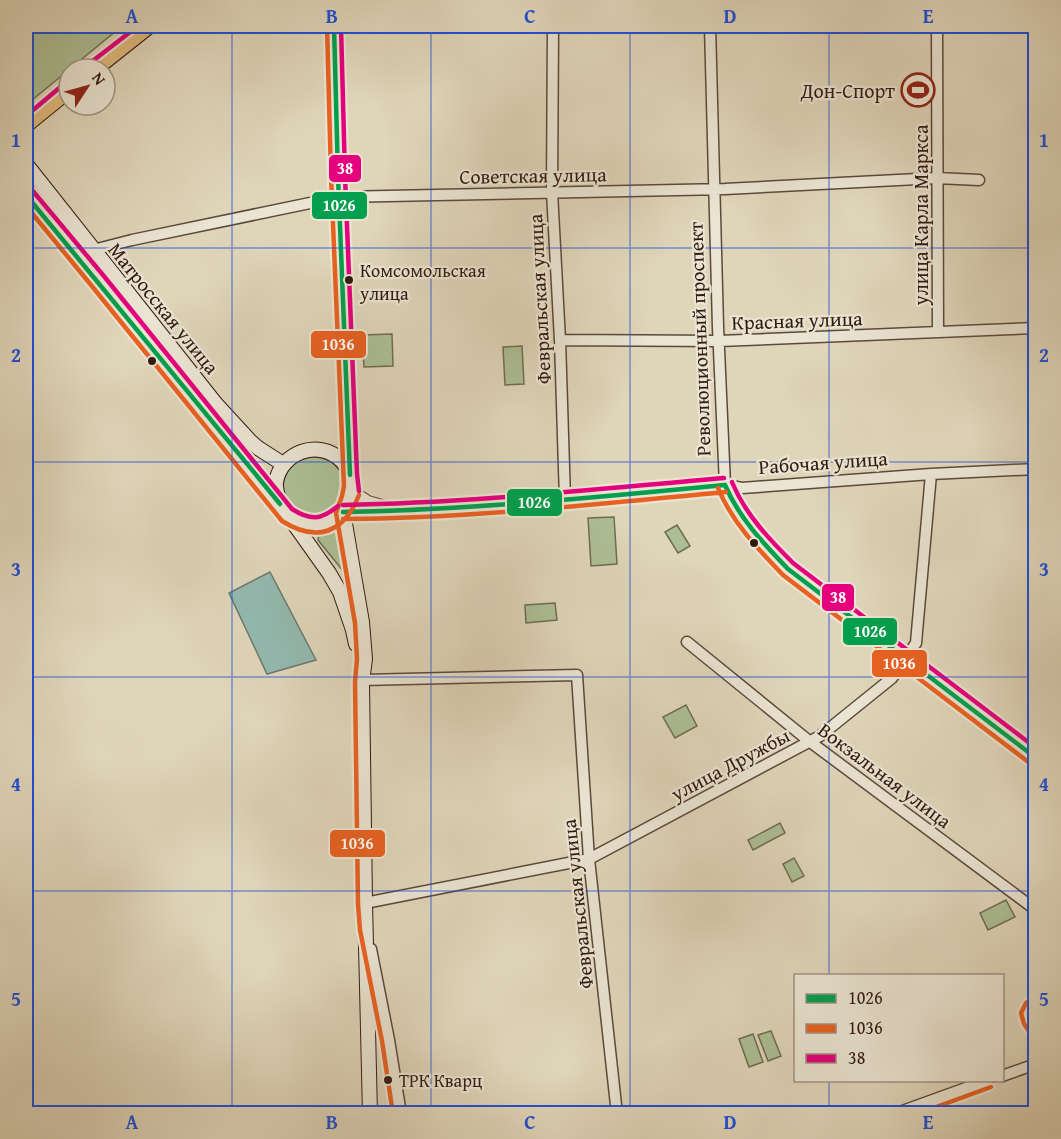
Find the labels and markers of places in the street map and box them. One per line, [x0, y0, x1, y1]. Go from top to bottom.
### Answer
sports icon: Дон-Спорт [900, 72, 936, 108]
place label: Дон-Спорт [800, 76, 895, 105]
place label: Комсомольская улица [359, 257, 486, 307]
marker: Комсомольская улица [343, 274, 355, 286]
unlabelled marker [146, 355, 158, 367]
unlabelled marker [748, 537, 760, 549]
place label: ТРК Кварц [399, 1067, 482, 1094]
marker: ТРК Кварц [382, 1074, 394, 1086]

